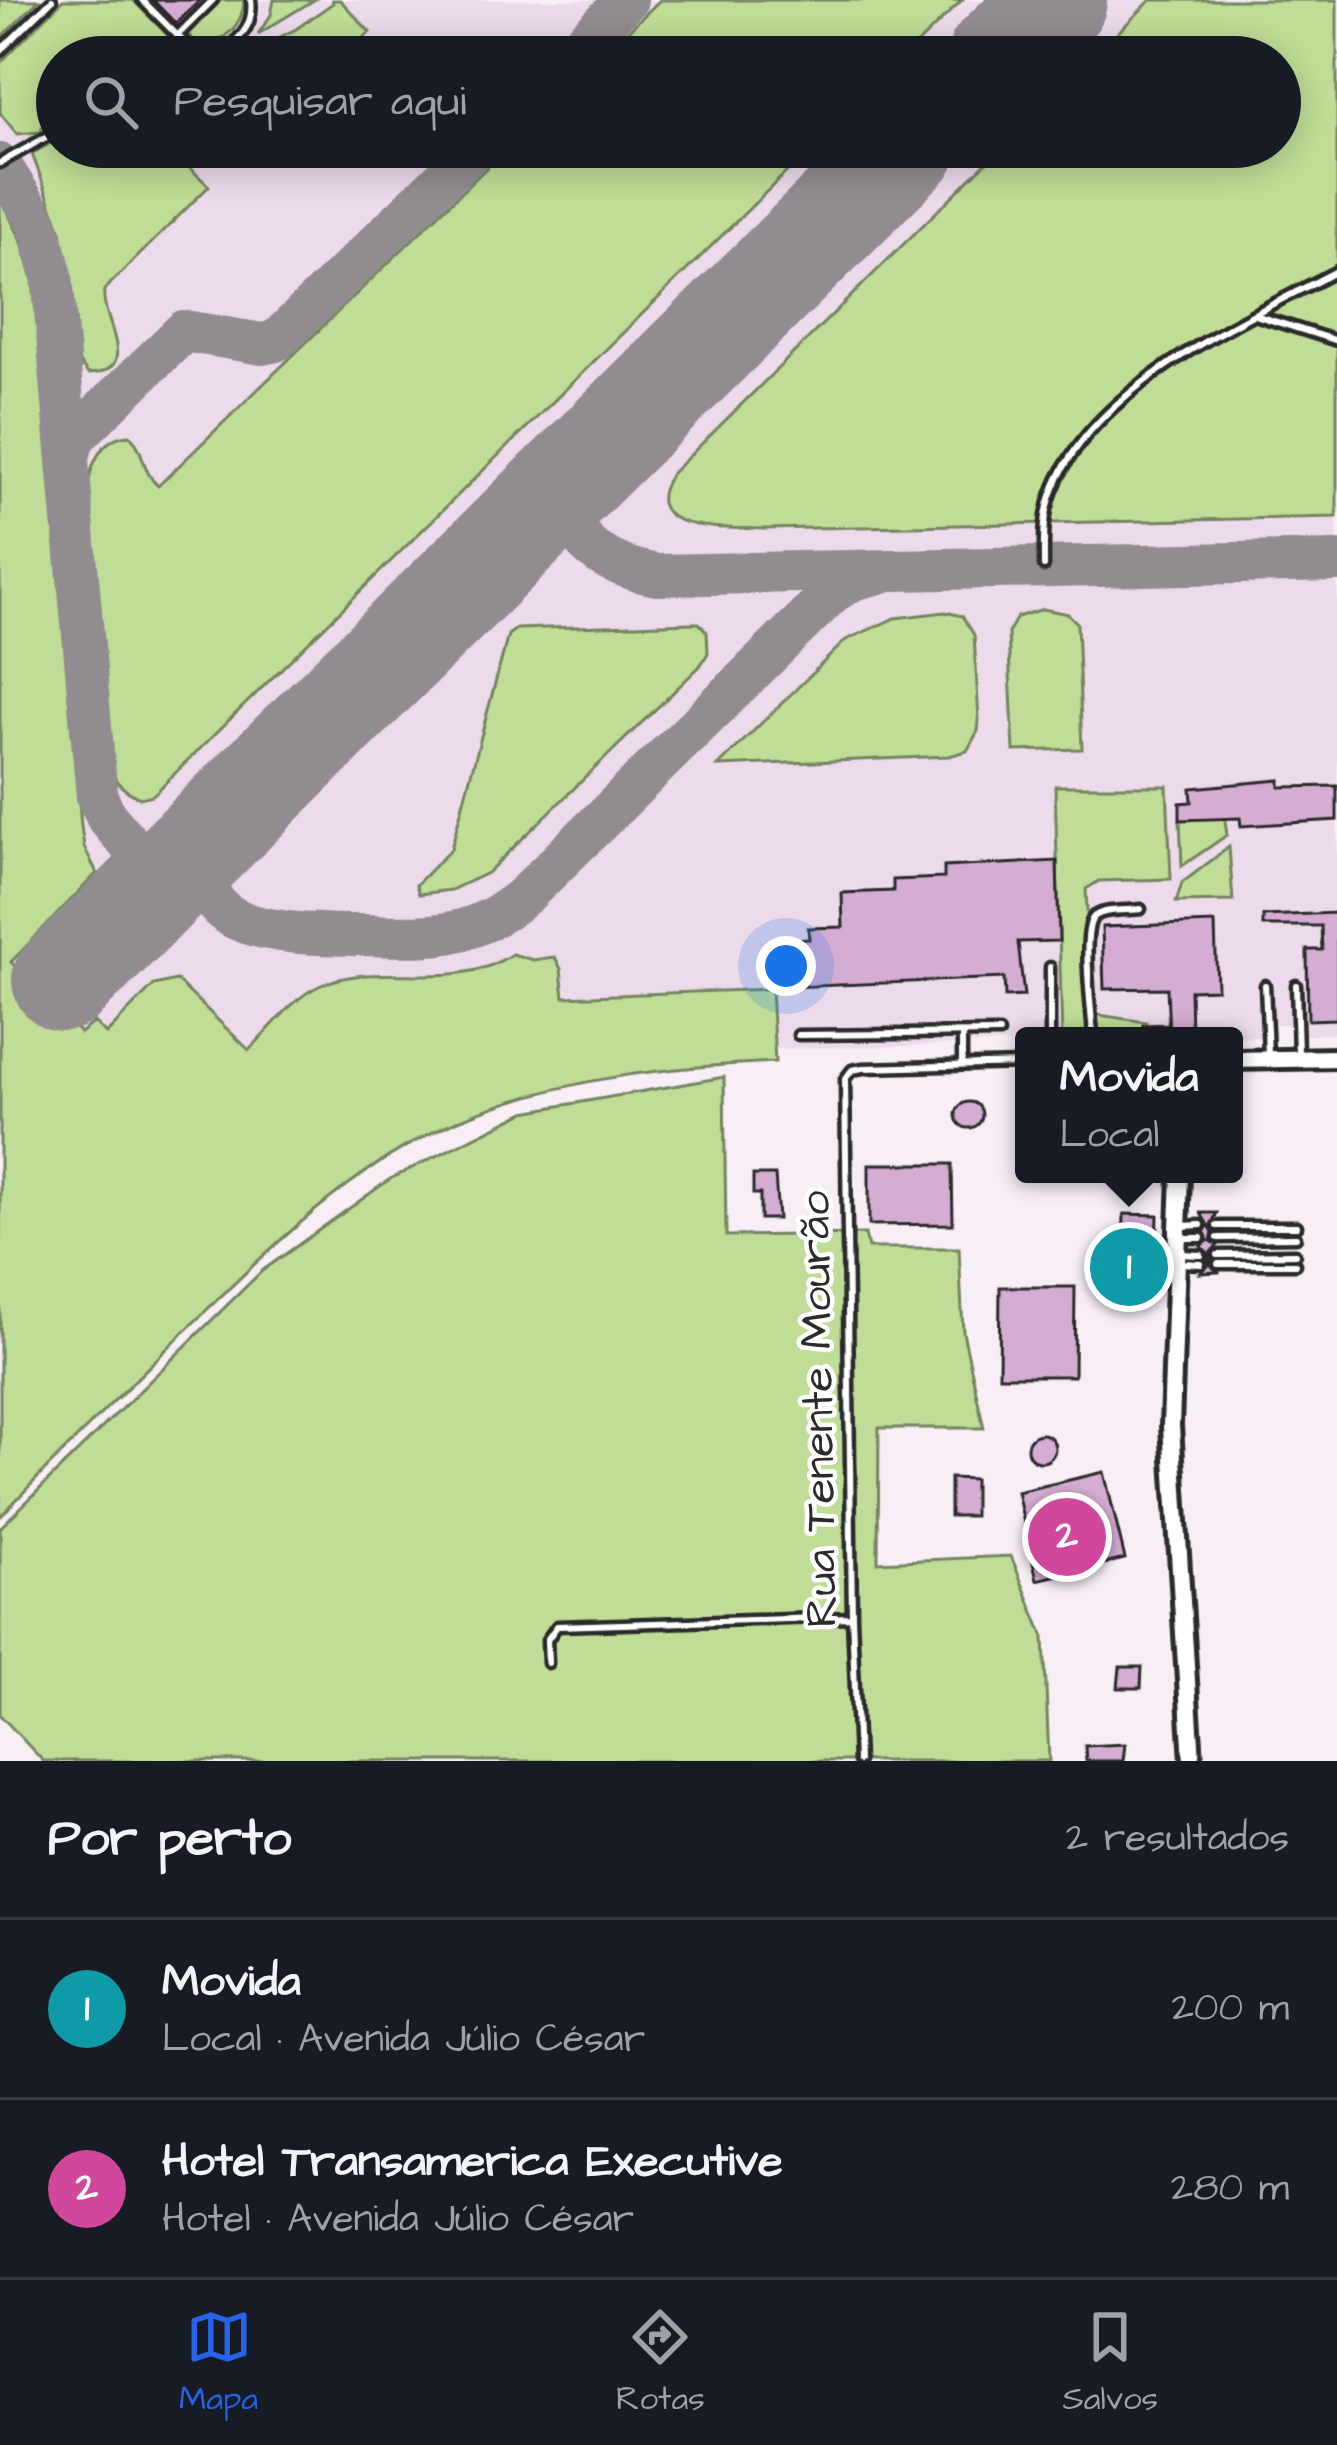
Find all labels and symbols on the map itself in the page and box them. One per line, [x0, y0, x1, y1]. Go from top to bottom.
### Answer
your location [756, 936, 816, 996]
street label: Rua Tenente Mourão [784, 1190, 854, 1628]
pin: 1 [1090, 1222, 1168, 1312]
pin: 2 [1028, 1492, 1106, 1582]

